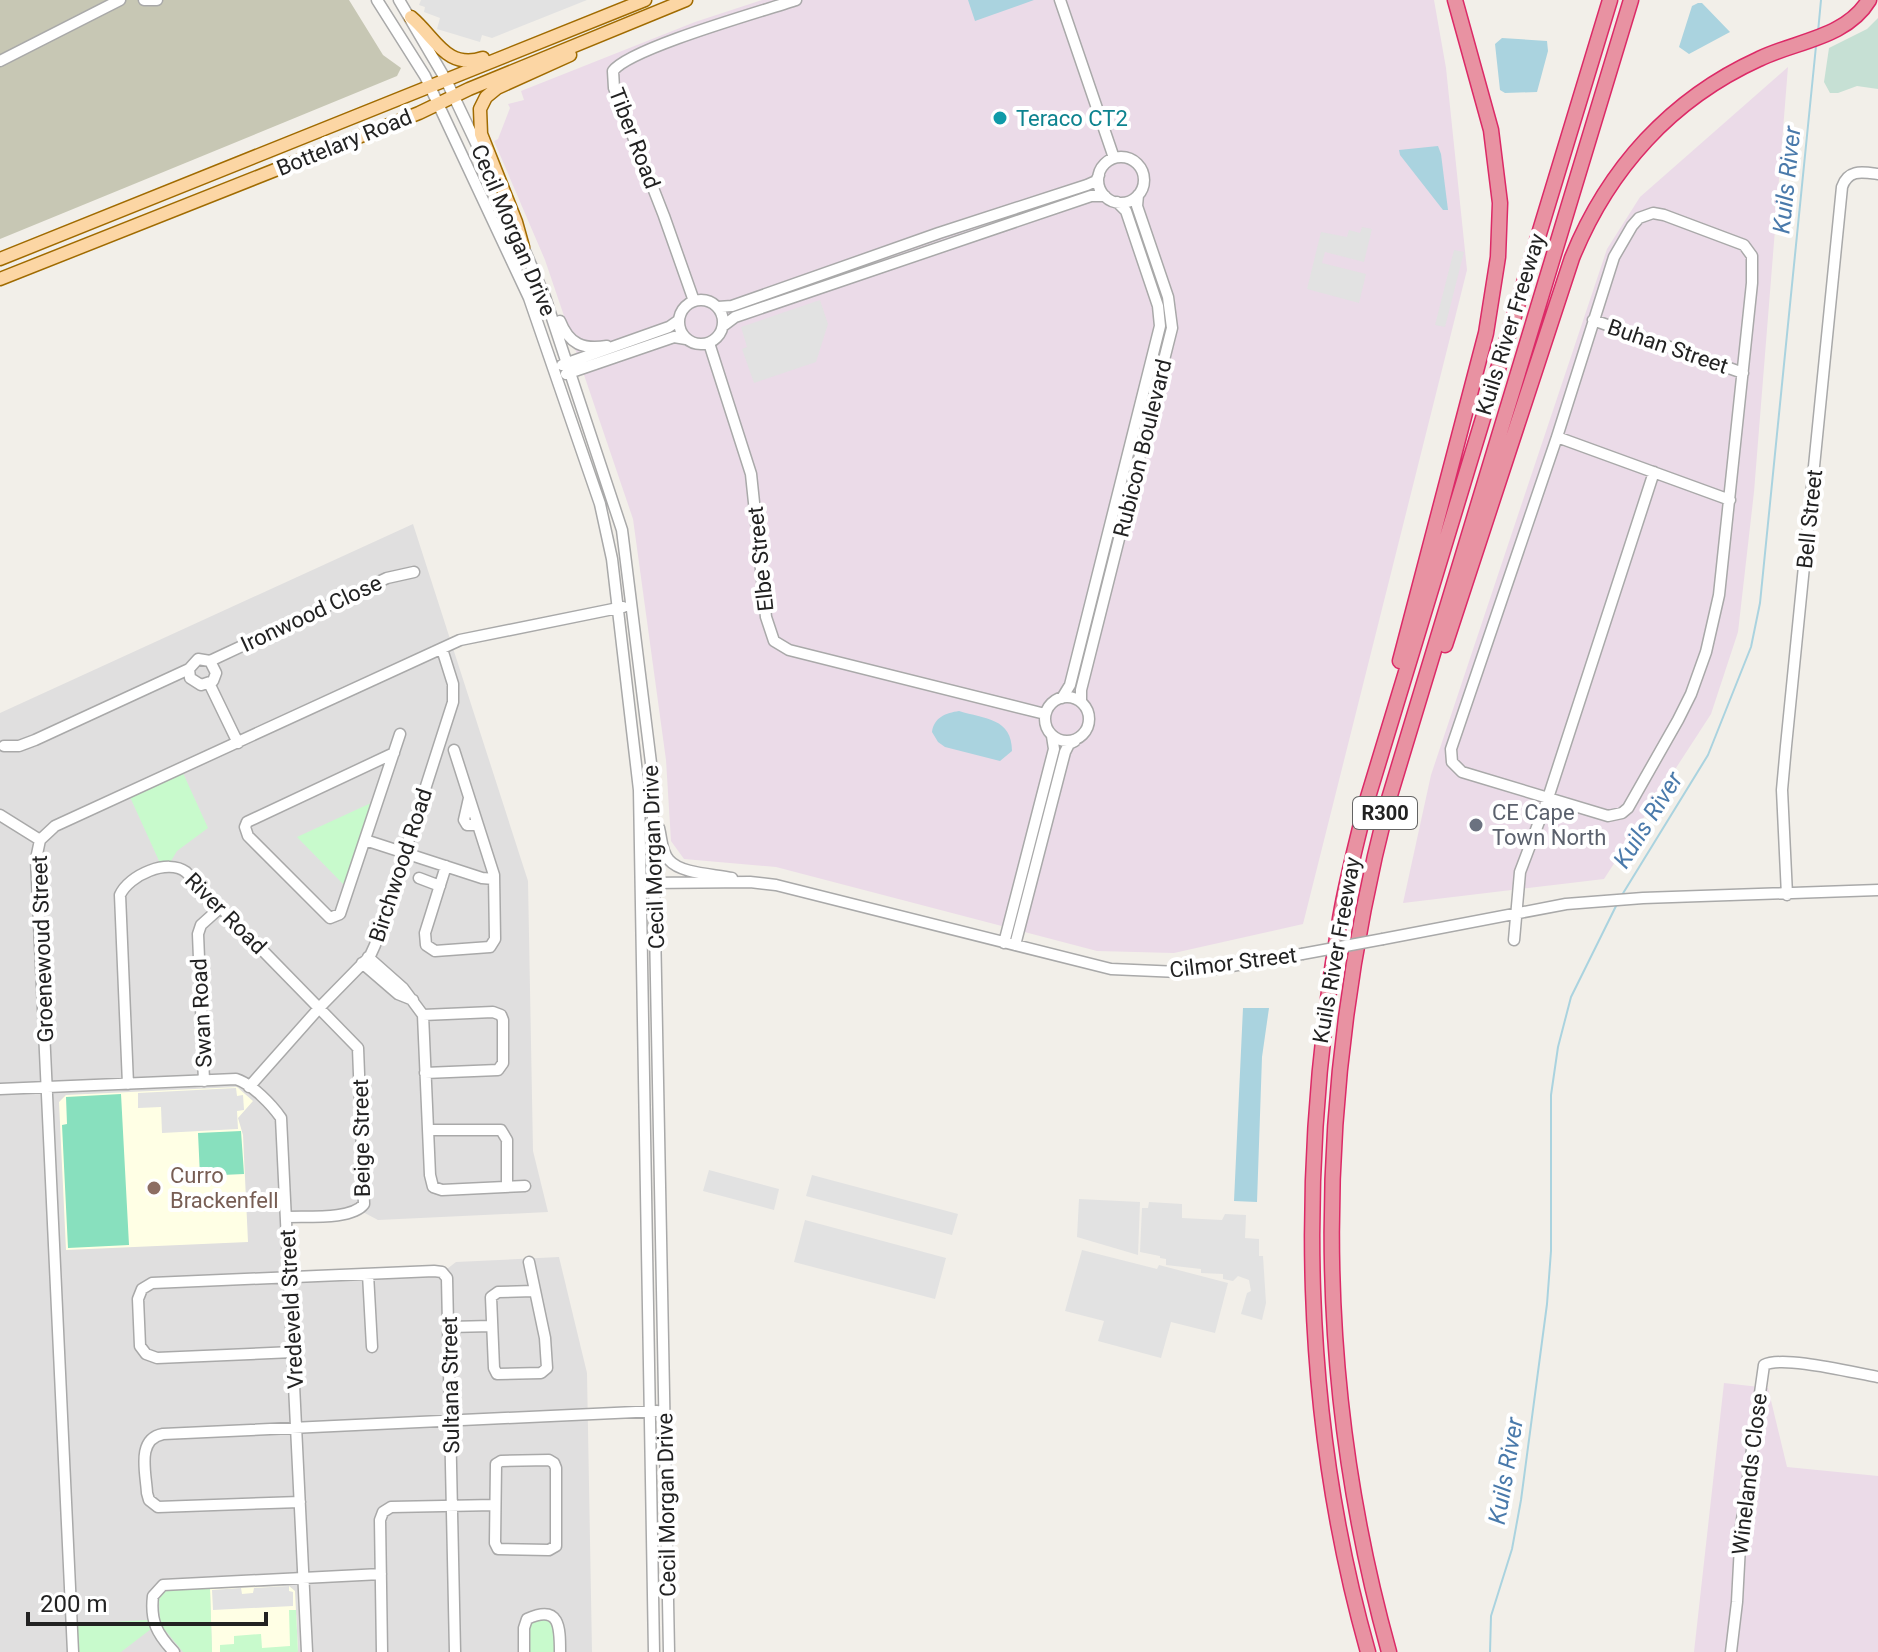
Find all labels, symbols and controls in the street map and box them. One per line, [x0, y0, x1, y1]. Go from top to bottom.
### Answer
street label: Tiber Road [604, 84, 665, 192]
street label: Bottelary Road [273, 104, 415, 181]
place label: Teraco CT2 [1016, 106, 1128, 131]
marker: Teraco CT2 [991, 109, 1009, 127]
water label: Kuils River [1767, 124, 1807, 235]
street label: Cecil Morgan Drive [466, 141, 561, 320]
street label: Kuils River Freeway [1471, 230, 1550, 418]
street label: Buhan Street [1604, 314, 1731, 379]
street label: Rubicon Boulevard [1108, 357, 1177, 540]
street label: Bell Street [1792, 468, 1827, 570]
street label: Elbe Street [743, 505, 778, 613]
street label: Ironwood Close [237, 570, 386, 657]
street label: Cecil Morgan Drive [638, 765, 669, 949]
water label: Kuils River [1608, 766, 1689, 873]
street label: Birchwood Road [364, 785, 437, 945]
road number: R300 [1353, 797, 1417, 829]
place label: CE Cape Town North [1492, 800, 1606, 850]
marker: CE Cape Town North [1467, 816, 1485, 834]
street label: Groenewoud Street [27, 855, 58, 1043]
street label: Kuils River Freeway [1308, 855, 1365, 1045]
street label: River Road [180, 868, 271, 959]
street label: Cilmor Street [1168, 942, 1298, 983]
street label: Swan Road [186, 958, 217, 1068]
street label: Beige Street [348, 1079, 375, 1197]
place label: Curro Brackenfell [170, 1163, 279, 1213]
marker: Curro Brackenfell [145, 1179, 163, 1197]
street label: Vredeveld Street [275, 1228, 308, 1390]
street label: Sultana Street [437, 1316, 464, 1454]
street label: Winelands Close [1727, 1392, 1772, 1556]
street label: Cecil Morgan Drive [652, 1413, 681, 1597]
water label: Kuils River [1483, 1414, 1529, 1526]
scale bar [28, 1576, 266, 1626]
text: 200 m [40, 1590, 107, 1618]

